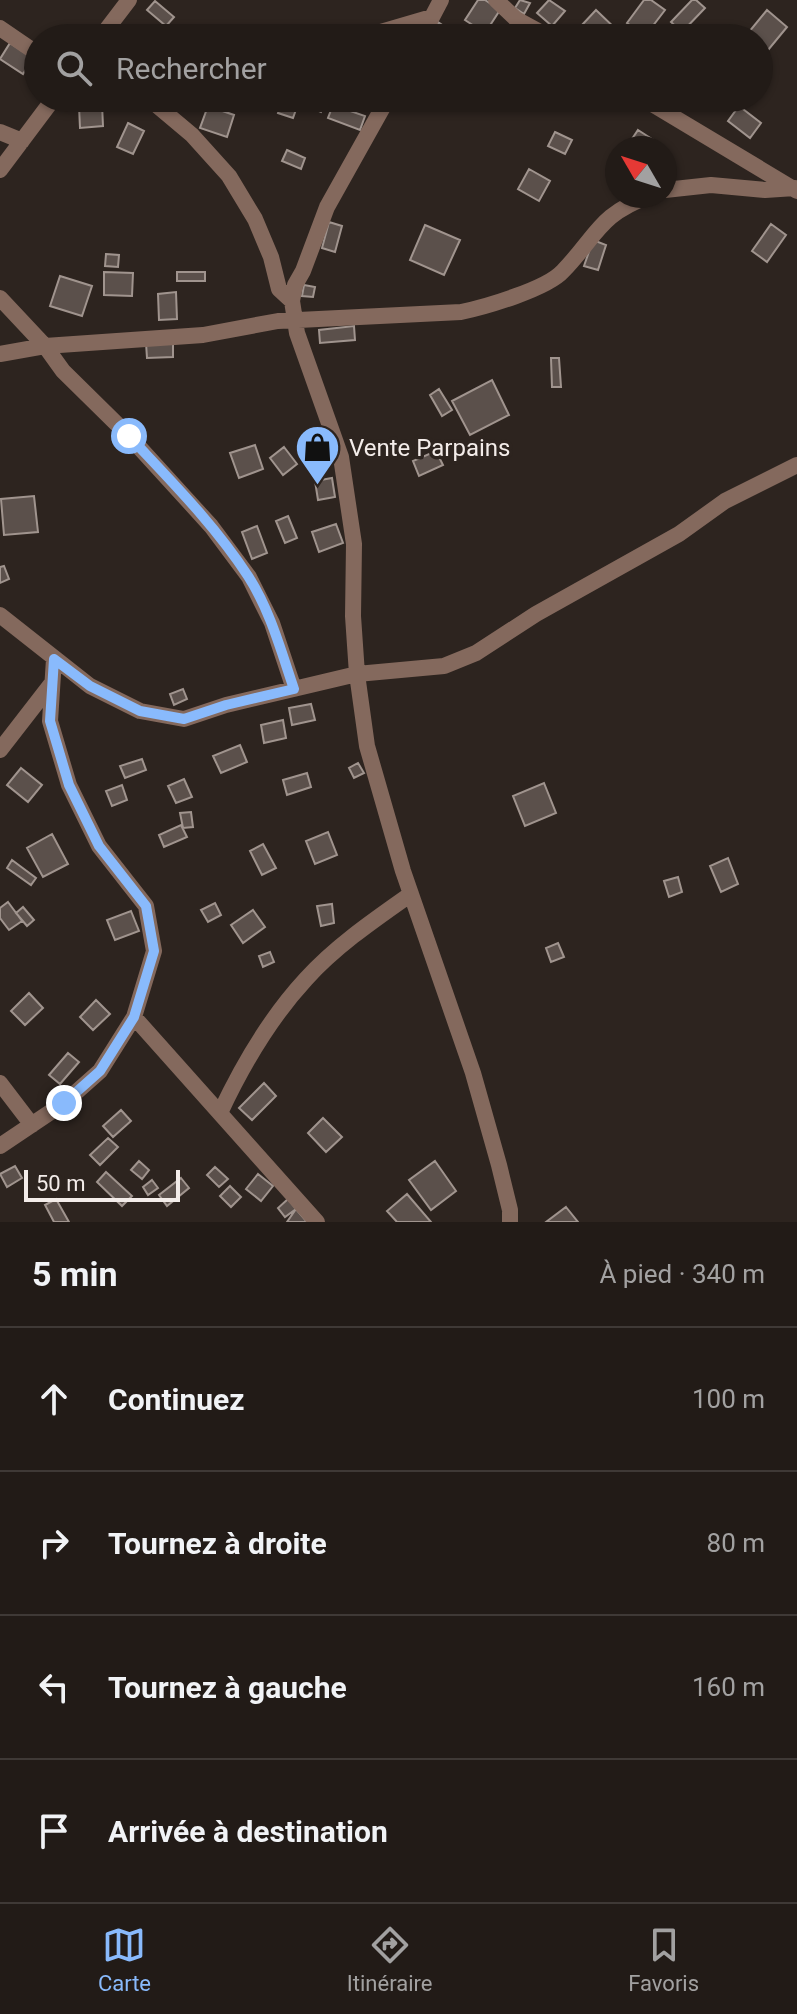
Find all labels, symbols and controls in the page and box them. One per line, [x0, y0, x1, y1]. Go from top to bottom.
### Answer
search box [24, 24, 773, 112]
icon: search [52, 46, 96, 90]
text: Rechercher [116, 51, 267, 86]
north arrow [605, 136, 677, 208]
route start [111, 418, 147, 454]
shop icon: Vente Parpains [294, 424, 342, 487]
place label: Vente Parpains [349, 434, 510, 462]
route end [46, 1085, 82, 1121]
scale bar [24, 1166, 180, 1202]
text: 50 m [36, 1171, 85, 1196]
text: 5 min [32, 1254, 117, 1294]
text: À pied · 340 m [599, 1259, 765, 1289]
icon: ahead [32, 1377, 76, 1421]
text: Continuez [108, 1382, 245, 1417]
text: 100 m [692, 1384, 765, 1414]
icon: right [32, 1521, 76, 1565]
text: Tournez à droite [108, 1526, 327, 1561]
text: 80 m [707, 1528, 765, 1558]
icon: left [32, 1665, 76, 1709]
text: Tournez à gauche [108, 1670, 347, 1705]
text: 160 m [692, 1672, 765, 1702]
icon: arrive [32, 1809, 76, 1853]
text: Arrivée à destination [108, 1814, 388, 1849]
tab: Carte [98, 1923, 151, 1996]
tab: Itinéraire [347, 1923, 432, 1996]
tab: Favoris [628, 1923, 699, 1996]

